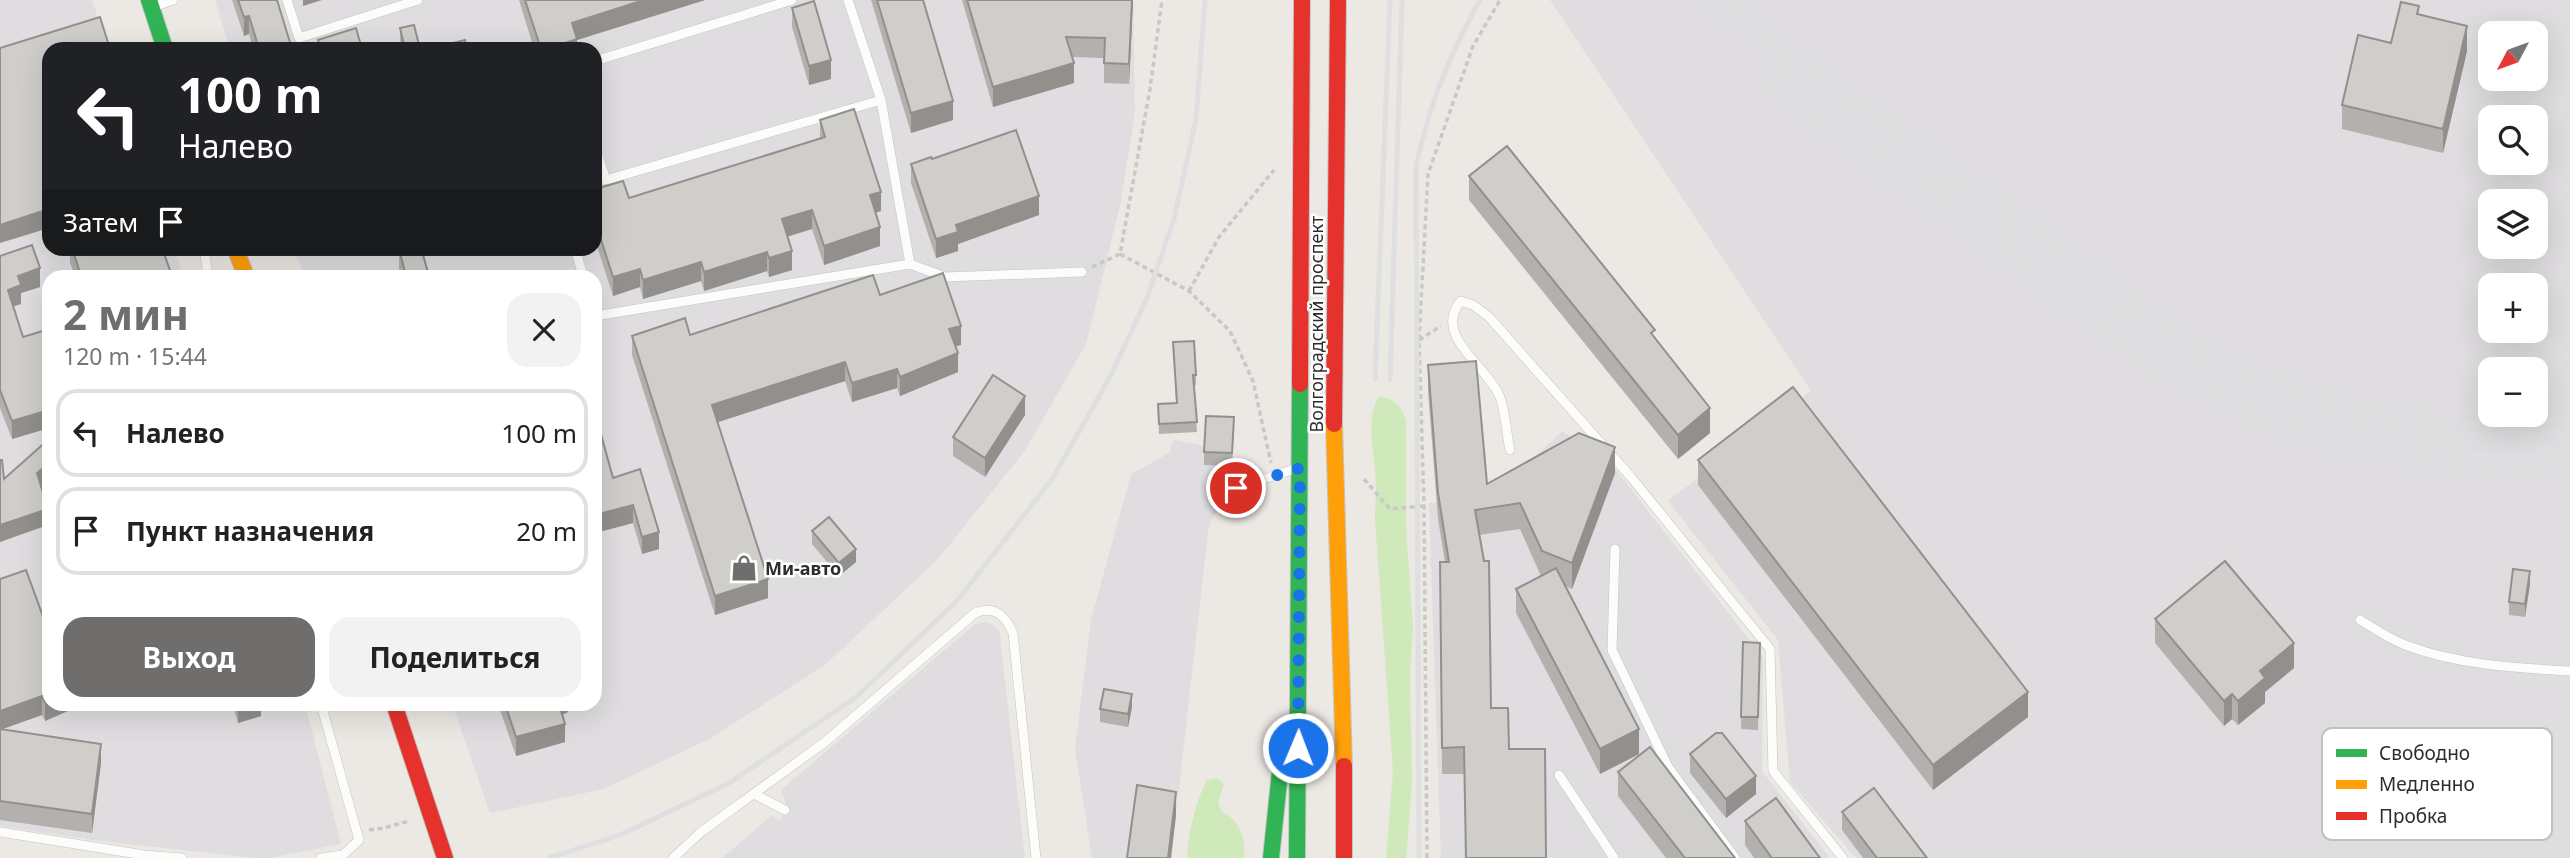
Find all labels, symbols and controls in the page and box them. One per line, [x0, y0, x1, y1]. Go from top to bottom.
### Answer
north arrow [2478, 21, 2548, 91]
map controls [2478, 21, 2548, 427]
text: 100 m [178, 61, 323, 127]
icon: left [63, 70, 154, 161]
button: search [2478, 105, 2548, 175]
text: Налево [178, 124, 293, 167]
button: layers [2478, 189, 2548, 259]
icon: arrive [152, 203, 190, 241]
text: Затем [63, 204, 138, 240]
street label: Волгоградский проспект [1304, 215, 1328, 432]
button: + [2478, 273, 2548, 343]
text: 2 мин [63, 285, 189, 342]
button: close [507, 293, 581, 367]
text: 120 m · 15:44 [63, 340, 207, 372]
button: − [2478, 357, 2548, 427]
icon: left [67, 414, 105, 452]
text: Налево [126, 415, 225, 451]
text: 100 m [501, 415, 577, 451]
pin [1206, 458, 1266, 518]
icon: arrive [1217, 469, 1255, 507]
icon: arrive [67, 512, 105, 550]
text: Пункт назначения [126, 513, 374, 549]
text: 20 m [516, 513, 577, 549]
shop icon: Ми-авто [729, 553, 759, 583]
place label: Ми-авто [765, 556, 841, 580]
button: Выход [63, 617, 315, 697]
button: Поделиться [329, 617, 581, 697]
position arrow [1261, 711, 1335, 785]
legend [2322, 728, 2552, 840]
text: Свободно [2379, 740, 2470, 766]
text: Медленно [2379, 771, 2475, 797]
text: Пробка [2379, 803, 2447, 829]

